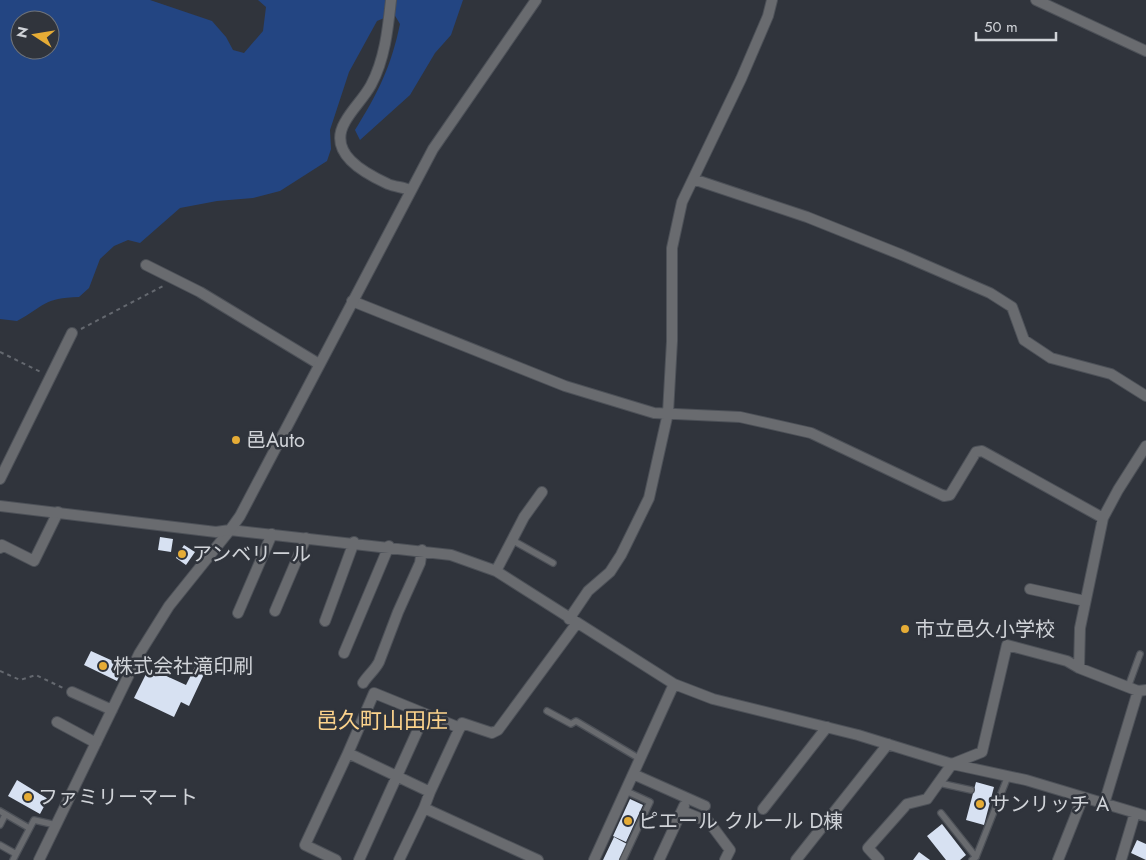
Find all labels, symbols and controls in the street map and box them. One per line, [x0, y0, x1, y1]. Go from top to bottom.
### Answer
north arrow [10, 10, 60, 60]
scale bar [976, 10, 1056, 42]
text: 50 m [984, 16, 1018, 38]
text: N [11, 25, 33, 40]
place label: 邑Auto [246, 426, 305, 455]
marker: 邑Auto [230, 434, 242, 446]
place label: アンベリール [192, 540, 311, 569]
marker: アンベリール [176, 548, 188, 560]
place label: 市立邑久小学校 [915, 615, 1055, 644]
marker: 市立邑久小学校 [899, 623, 911, 635]
place label: 株式会社滝印刷 [113, 652, 253, 681]
marker: 株式会社滝印刷 [97, 660, 109, 672]
district label: 邑久町山田庄 [316, 704, 448, 736]
place label: ファミリーマート [38, 783, 198, 812]
place label: サンリッチ A [990, 790, 1110, 819]
marker: ファミリーマート [22, 791, 34, 803]
marker: サンリッチ A [974, 798, 986, 810]
place label: ピエール クルール D棟 [638, 807, 843, 836]
marker: ピエール クルール D棟 [622, 815, 634, 827]

